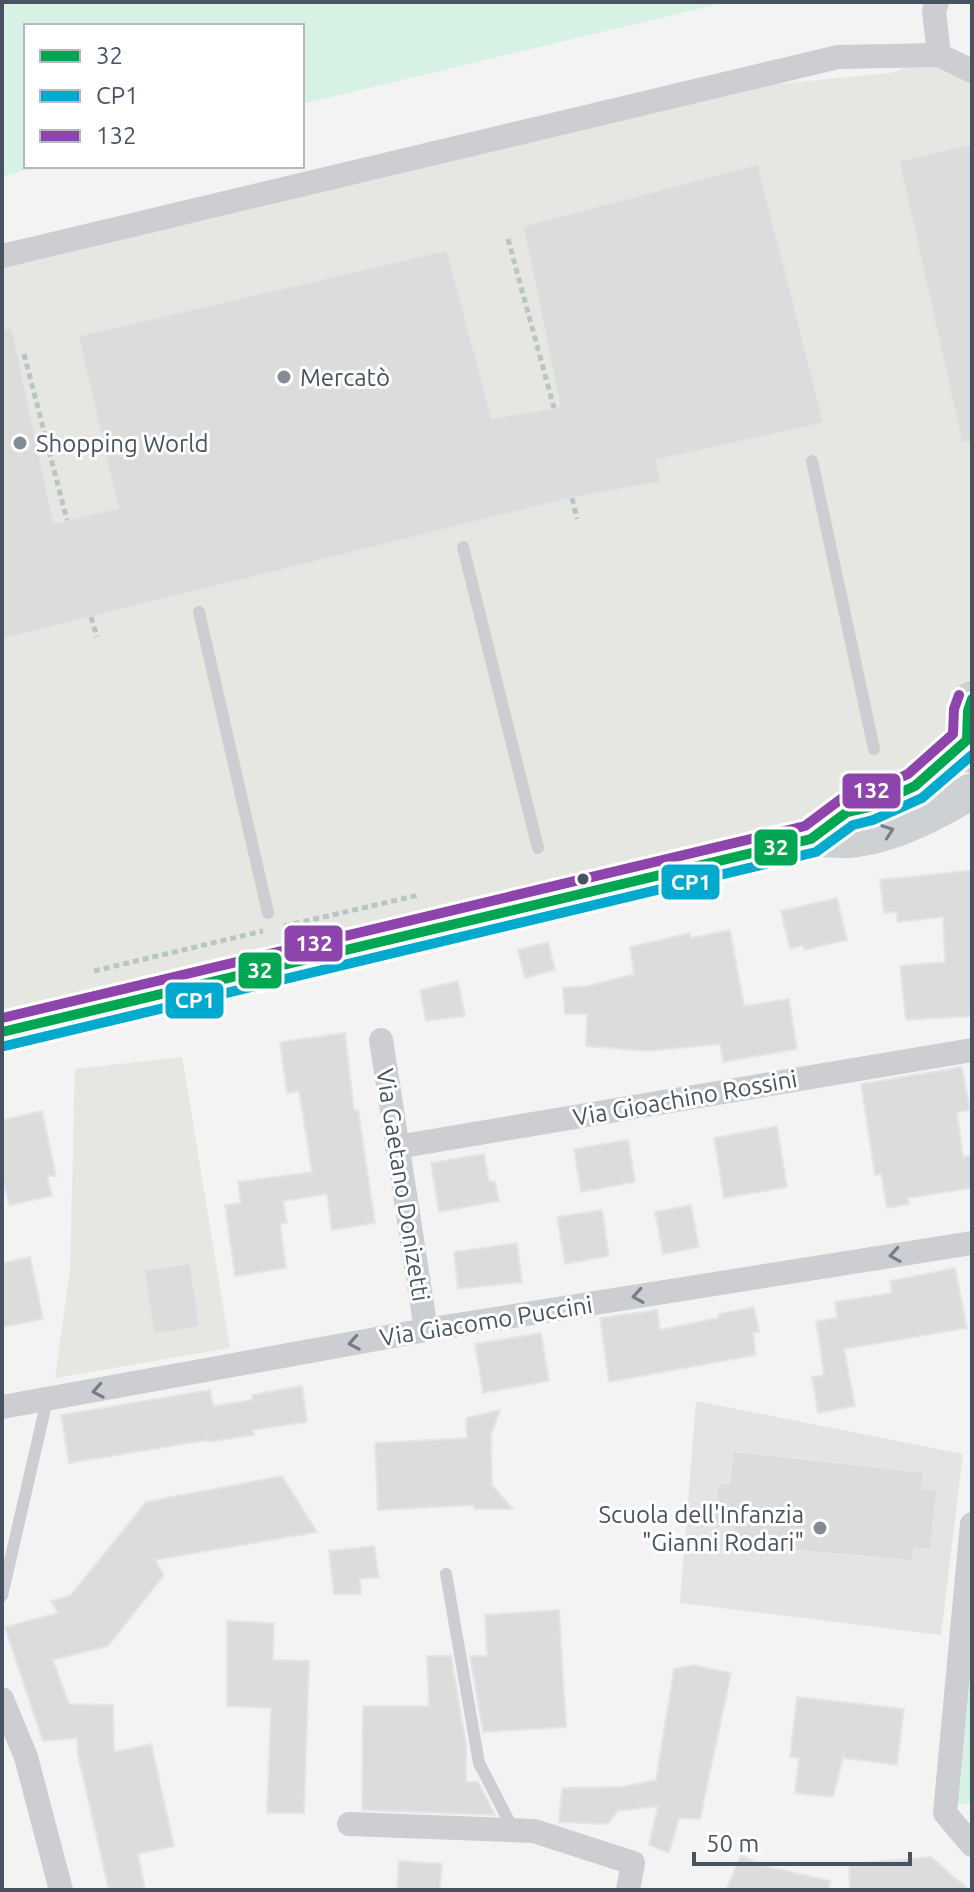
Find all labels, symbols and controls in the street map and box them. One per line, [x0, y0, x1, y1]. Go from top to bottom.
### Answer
legend [24, 24, 304, 168]
text: 32 [96, 42, 123, 69]
text: CP1 [96, 82, 139, 109]
text: 132 [96, 122, 137, 149]
place label: Mercatò [300, 364, 390, 391]
marker: Mercatò [275, 368, 293, 386]
place label: Shopping World [36, 430, 209, 457]
marker: Shopping World [11, 434, 29, 452]
line badge: 132 [841, 772, 902, 810]
text: 132 [852, 777, 890, 802]
one-way arrow [880, 824, 894, 840]
line badge: 32 [753, 828, 799, 867]
text: 32 [764, 834, 788, 859]
line badge: CP1 [660, 863, 721, 901]
text: CP1 [671, 869, 711, 894]
unlabelled marker [575, 871, 591, 887]
line badge: 132 [283, 924, 344, 963]
text: 132 [295, 930, 333, 955]
line badge: 32 [237, 951, 283, 990]
text: 32 [248, 957, 272, 982]
line badge: CP1 [164, 981, 225, 1020]
text: CP1 [175, 987, 215, 1012]
street label: Via Gioachino Rossini [571, 1065, 799, 1131]
street label: Via Gaetano Donizetti [371, 1067, 435, 1303]
one-way arrow [888, 1246, 902, 1263]
one-way arrow [631, 1287, 645, 1304]
street label: Via Giacomo Puccini [378, 1291, 594, 1351]
one-way arrow [347, 1334, 361, 1351]
one-way arrow [92, 1381, 105, 1398]
place label: Scuola dell'Infanzia "Gianni Rodari" [598, 1501, 804, 1556]
marker: Scuola dell'Infanzia "Gianni Rodari" [811, 1519, 829, 1537]
scale bar [694, 1816, 910, 1866]
text: 50 m [706, 1830, 759, 1857]

